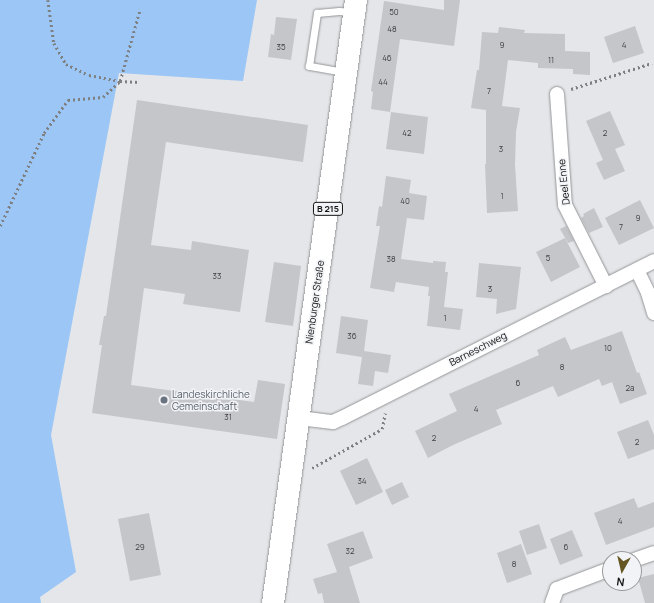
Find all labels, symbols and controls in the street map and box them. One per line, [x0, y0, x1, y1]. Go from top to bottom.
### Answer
house number: 50 [389, 7, 399, 17]
house number: 48 [387, 24, 397, 34]
house number: 9 [500, 40, 504, 50]
house number: 4 [622, 40, 626, 50]
house number: 35 [276, 42, 286, 52]
house number: 46 [382, 53, 392, 63]
house number: 11 [548, 55, 554, 65]
house number: 44 [378, 77, 388, 87]
house number: 7 [487, 86, 491, 96]
house number: 42 [402, 128, 412, 138]
house number: 2 [603, 128, 607, 138]
house number: 3 [499, 144, 503, 154]
street label: Deel Enne [556, 158, 572, 206]
house number: 1 [500, 191, 504, 201]
house number: 40 [400, 196, 410, 206]
road number: B 215 [312, 202, 344, 216]
house number: 9 [636, 213, 640, 223]
house number: 7 [619, 222, 623, 232]
house number: 5 [546, 253, 550, 263]
house number: 38 [386, 254, 396, 264]
street label: Nienburger Straße [303, 259, 327, 345]
house number: 33 [213, 271, 221, 281]
house number: 3 [488, 284, 492, 294]
house number: 1 [443, 313, 447, 323]
street label: Barneschweg [447, 329, 509, 369]
house number: 36 [347, 331, 357, 341]
house number: 10 [604, 343, 612, 353]
house number: 8 [560, 362, 564, 372]
house number: 6 [516, 378, 520, 388]
house number: 2a [625, 383, 635, 393]
place label: Landeskirchliche Gemeinschaft [172, 388, 250, 412]
marker: Landeskirchliche Gemeinschaft [159, 395, 169, 405]
house number: 4 [474, 404, 478, 414]
house number: 31 [224, 412, 232, 422]
house number: 2 [432, 433, 436, 443]
house number: 2 [635, 437, 639, 447]
house number: 34 [357, 476, 367, 486]
house number: 4 [618, 516, 622, 526]
house number: 29 [135, 542, 145, 552]
house number: 6 [564, 542, 568, 552]
house number: 32 [346, 546, 354, 556]
north arrow [602, 551, 642, 591]
house number: 8 [512, 559, 516, 569]
text: N [615, 574, 625, 590]

